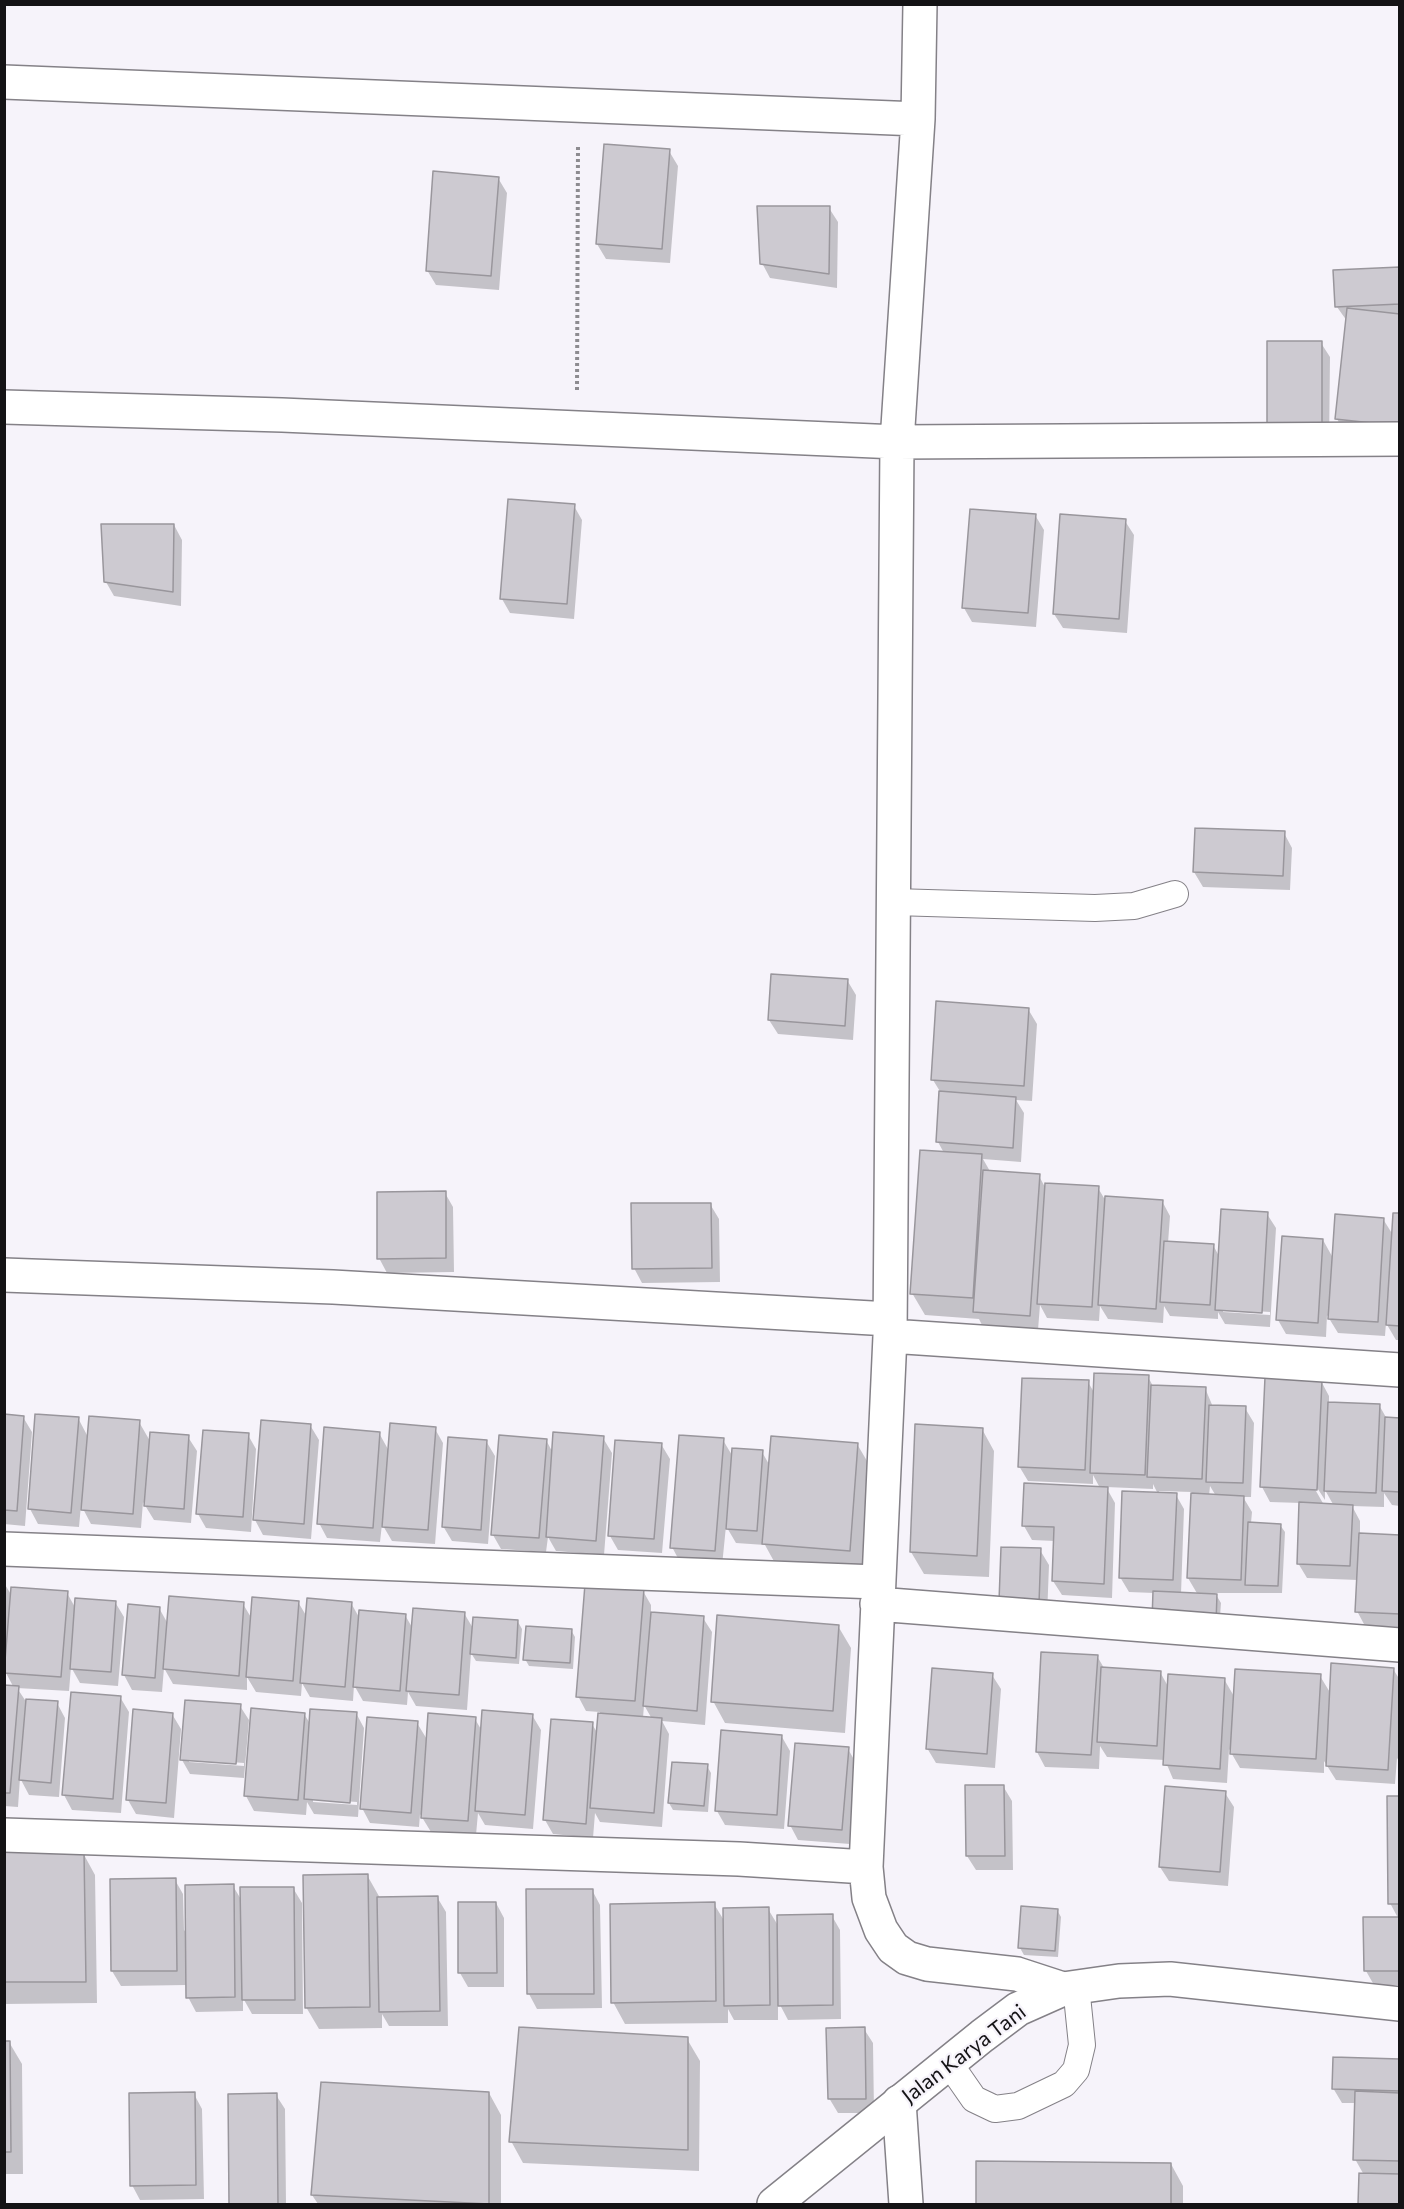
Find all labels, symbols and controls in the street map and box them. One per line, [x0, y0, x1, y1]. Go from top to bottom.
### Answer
street label: Jalan Karya Tani [897, 1999, 1031, 2109]

